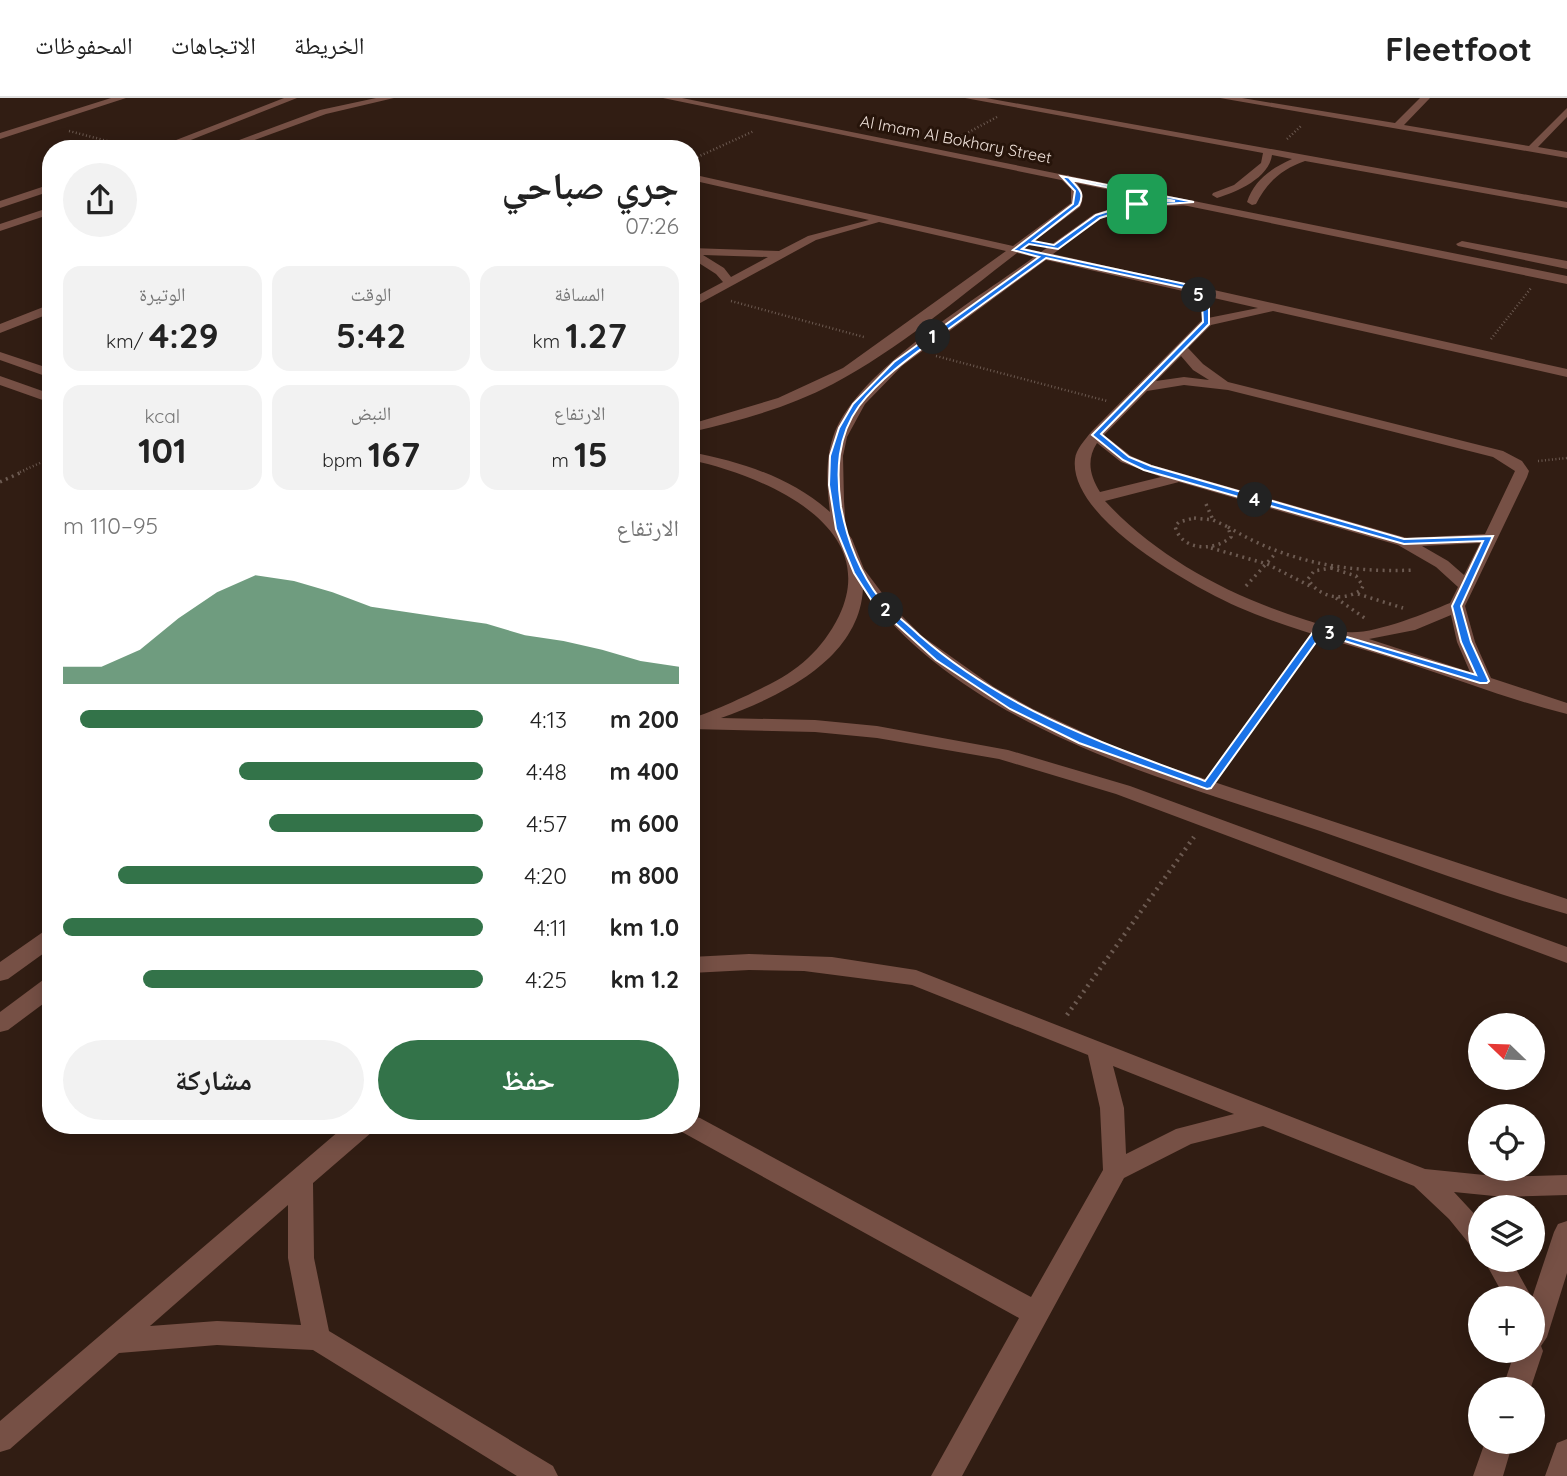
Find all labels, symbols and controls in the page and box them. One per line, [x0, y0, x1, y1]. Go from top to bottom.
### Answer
text: Fleetfoot [1385, 28, 1532, 69]
text: المحفوظات [35, 30, 133, 60]
text: الاتجاهات [171, 30, 256, 60]
text: الخريطة [294, 30, 365, 60]
street label: Al Imam Al Bokhary Street [859, 111, 1053, 167]
text: جري صباحي [501, 161, 679, 209]
button: share [63, 163, 137, 237]
pin [1107, 174, 1167, 234]
icon: arrive [1118, 185, 1156, 223]
text: 07:26 [625, 211, 679, 240]
pin: 5 [1182, 278, 1216, 312]
text: الوتيرة [139, 282, 185, 306]
text: الوقت [351, 282, 391, 306]
text: المسافة [554, 282, 605, 306]
text: 5 [1193, 282, 1204, 306]
text: 4:29 [149, 313, 219, 357]
text: 5:42 [336, 313, 406, 357]
text: 1.27 [565, 313, 627, 357]
pin: 1 [916, 320, 950, 354]
text: 1 [929, 324, 936, 348]
text: /km [106, 329, 149, 353]
text: km [533, 329, 565, 353]
text: النبض [351, 401, 391, 425]
text: الارتفاع [554, 401, 606, 425]
text: kcal [145, 404, 180, 428]
text: 101 [138, 428, 187, 472]
text: 167 [368, 432, 420, 476]
text: 15 [574, 432, 608, 476]
text: bpm [322, 448, 368, 472]
text: m [552, 448, 574, 472]
pin: 4 [1238, 482, 1272, 518]
text: 4 [1249, 487, 1260, 511]
text: 95–110 m [63, 511, 158, 540]
text: الارتفاع [616, 513, 679, 542]
pin: 2 [868, 592, 903, 628]
text: 2 [880, 597, 891, 621]
pin: 3 [1312, 616, 1348, 650]
text: 3 [1324, 620, 1335, 644]
text: 4:13 [530, 705, 567, 734]
text: 200 m [610, 705, 679, 734]
text: 4:48 [526, 757, 567, 786]
text: 400 m [610, 757, 679, 786]
text: 4:57 [526, 809, 567, 838]
text: 600 m [610, 809, 679, 838]
text: 4:20 [524, 861, 567, 890]
text: 800 m [610, 861, 679, 890]
text: 4:11 [534, 913, 567, 942]
text: 1.0 km [609, 913, 679, 942]
text: 4:25 [525, 965, 567, 994]
text: 1.2 km [610, 965, 679, 994]
north arrow [1468, 1013, 1545, 1090]
map controls [1468, 1013, 1545, 1454]
button: مشاركة [63, 1040, 364, 1120]
button: حفظ [378, 1040, 679, 1120]
button: locate [1468, 1104, 1545, 1181]
button: layers [1468, 1195, 1545, 1272]
button: + [1468, 1286, 1545, 1363]
button: − [1468, 1377, 1545, 1454]

